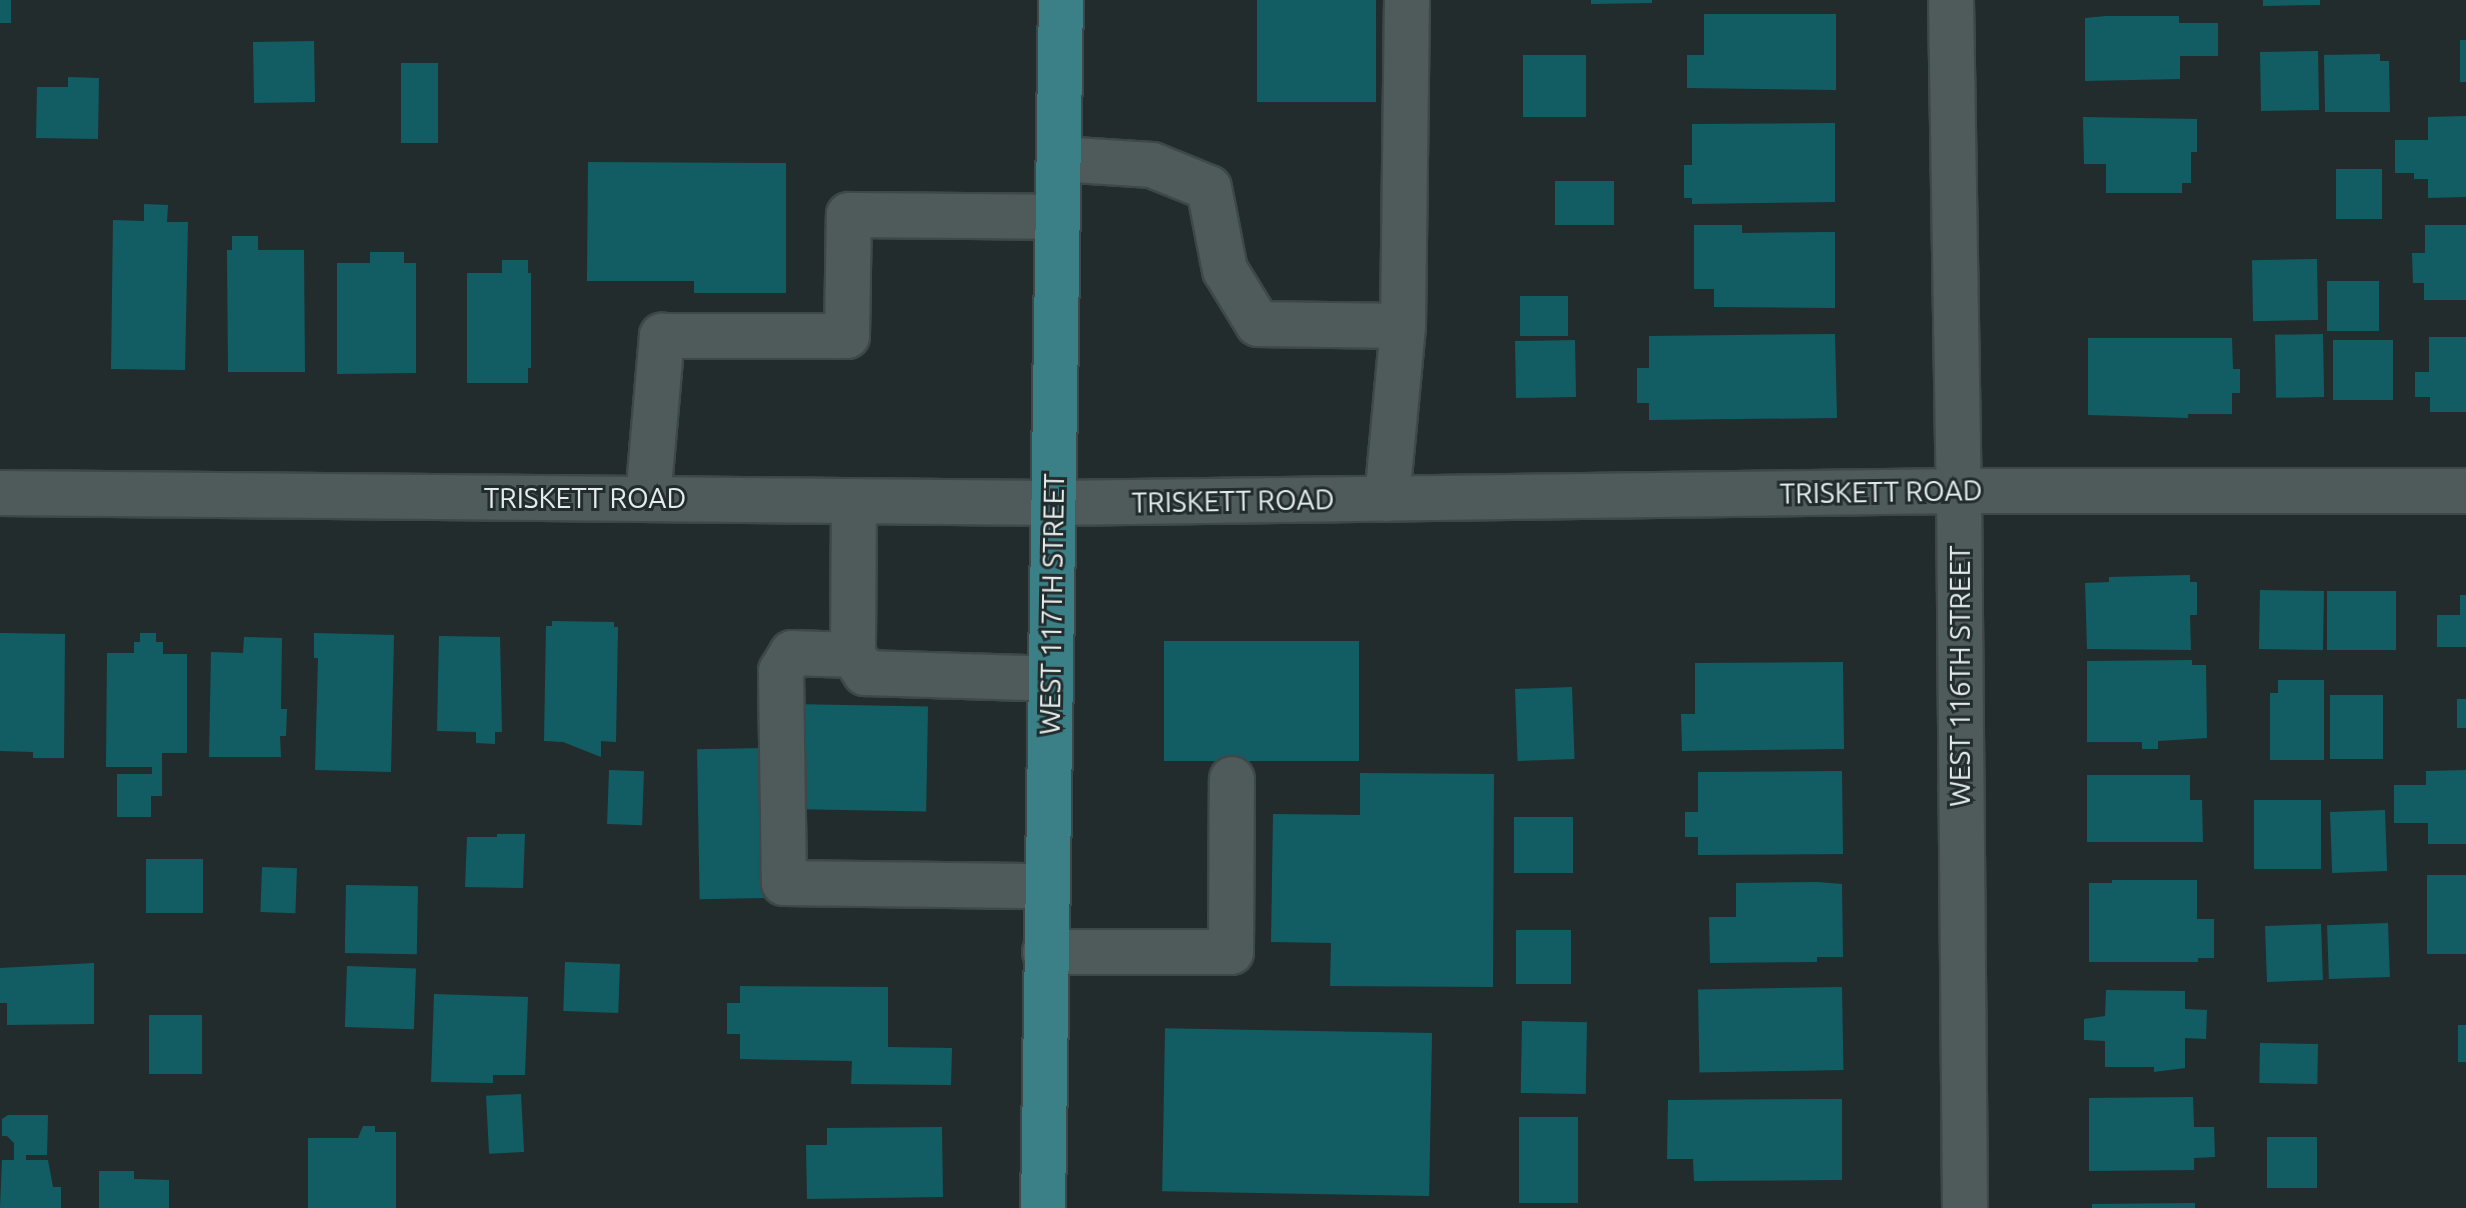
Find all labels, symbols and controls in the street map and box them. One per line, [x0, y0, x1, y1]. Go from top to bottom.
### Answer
street label: WEST 117TH STREET [1033, 473, 1071, 735]
street label: TRISKETT ROAD [1779, 473, 1983, 511]
street label: TRISKETT ROAD [484, 481, 686, 515]
street label: TRISKETT ROAD [1131, 482, 1335, 520]
street label: WEST 116TH STREET [1943, 545, 1977, 807]

